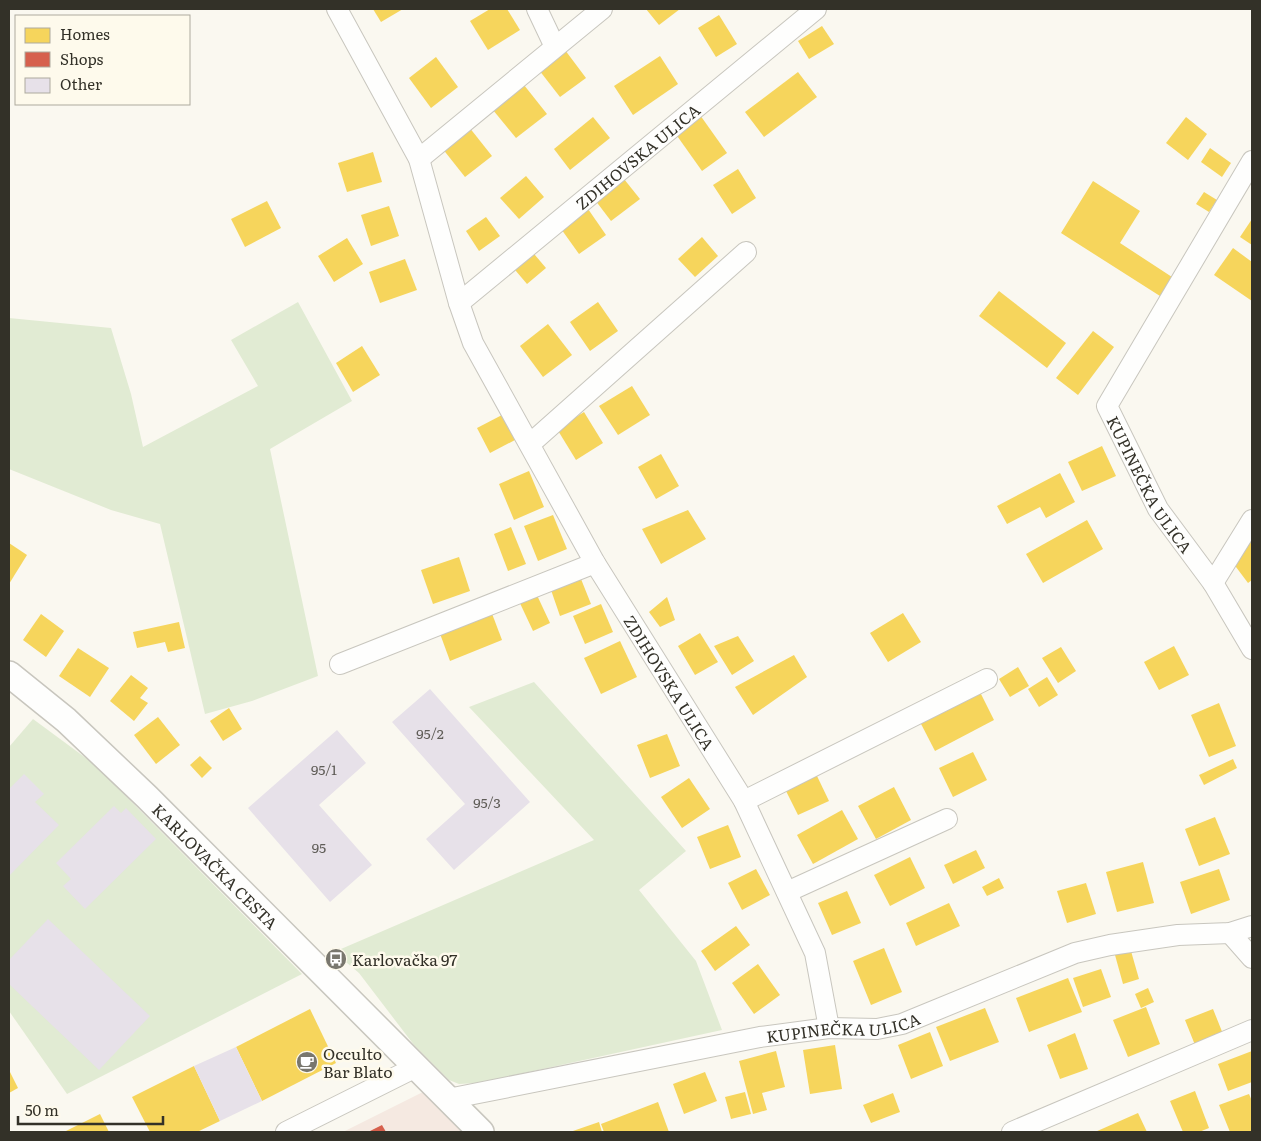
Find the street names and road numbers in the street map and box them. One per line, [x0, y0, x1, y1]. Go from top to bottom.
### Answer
street label: ZDIHOVSKA ULICA [570, 98, 705, 215]
street label: KUPINEČKA ULICA [1101, 411, 1199, 558]
street label: ZDIHOVSKA ULICA [618, 610, 721, 754]
street label: KARLOVAČKA CESTA [147, 797, 284, 934]
street label: KUPINEČKA ULICA [765, 1006, 924, 1048]

